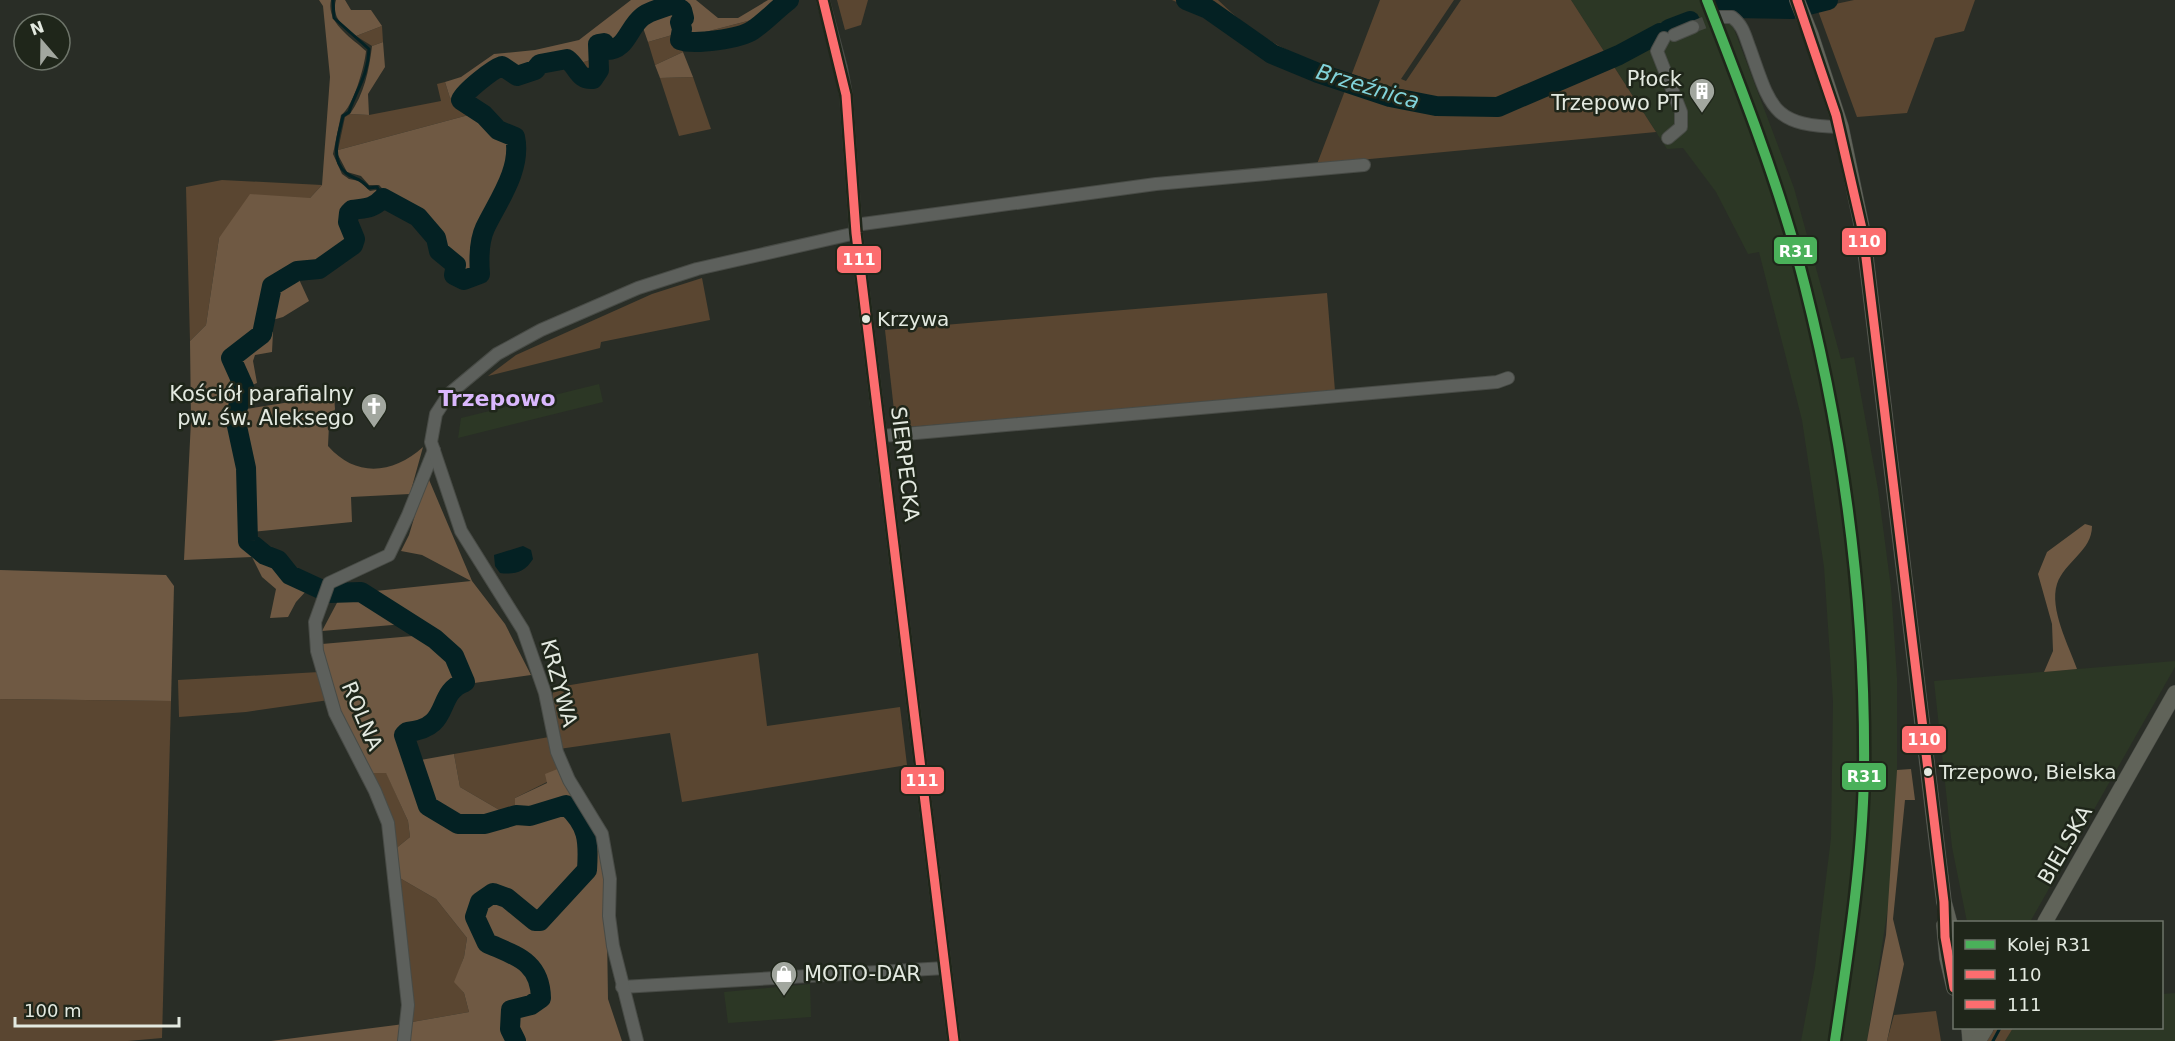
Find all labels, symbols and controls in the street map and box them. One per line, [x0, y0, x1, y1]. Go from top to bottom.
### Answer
north arrow [12, 12, 72, 72]
text: N [27, 17, 47, 40]
water label: Brzeźnica [1313, 59, 1422, 114]
place label: Płock Trzepowo PT [1550, 67, 1683, 115]
building icon: Płock Trzepowo PT [1687, 76, 1717, 114]
line badge: 110 [1841, 227, 1887, 256]
text: 110 [1847, 232, 1881, 251]
line badge: R31 [1773, 236, 1818, 265]
text: R31 [1779, 242, 1813, 261]
line badge: 111 [836, 245, 882, 274]
text: 111 [842, 250, 876, 269]
place label: Krzywa [877, 307, 949, 331]
marker: Krzywa [860, 313, 872, 325]
place label: Kościół parafialny pw. św. Aleksego [169, 382, 354, 430]
district label: Trzepowo [438, 386, 556, 411]
church icon: Kościół parafialny pw. św. Aleksego [359, 391, 389, 429]
street label: SIERPECKA [886, 405, 924, 524]
street label: KRZYWA [536, 637, 582, 730]
street label: ROLNA [337, 678, 388, 755]
line badge: 110 [1901, 725, 1947, 754]
text: 110 [1907, 730, 1941, 749]
place label: Trzepowo, Bielska [1938, 760, 2117, 784]
line badge: R31 [1841, 762, 1887, 791]
line badge: 111 [900, 766, 945, 795]
marker: Trzepowo, Bielska [1922, 766, 1934, 778]
text: R31 [1847, 767, 1881, 786]
text: 111 [905, 771, 939, 790]
street label: BIELSKA [2033, 801, 2097, 889]
legend [1953, 921, 2163, 1029]
text: Kolej R31 [2007, 934, 2091, 955]
shop icon: MOTO-DAR [769, 959, 799, 997]
place label: MOTO-DAR [804, 962, 921, 986]
text: 110 [2007, 964, 2041, 985]
scale bar [15, 990, 178, 1028]
text: 111 [2007, 994, 2041, 1015]
text: 100 m [24, 1000, 82, 1021]

